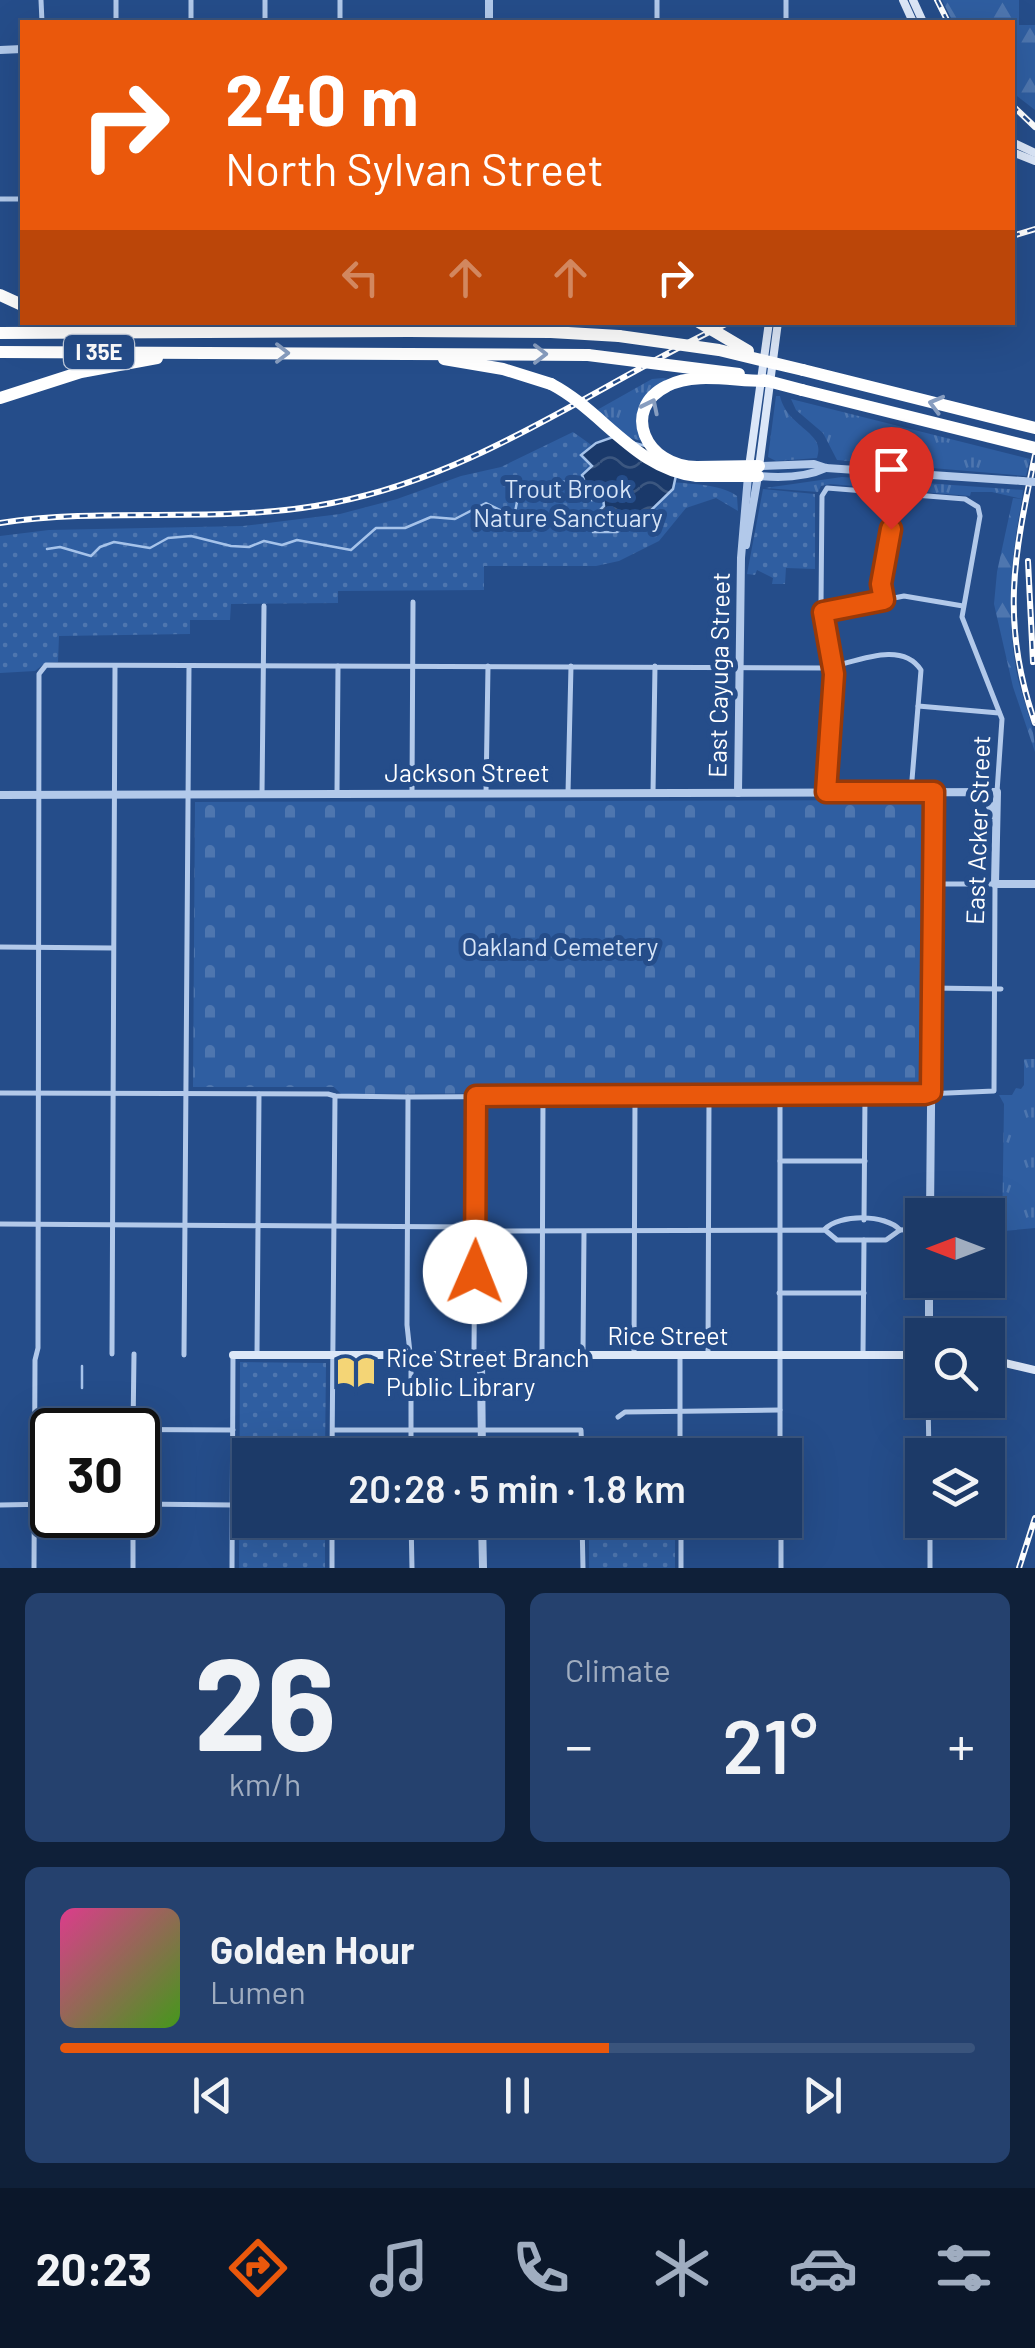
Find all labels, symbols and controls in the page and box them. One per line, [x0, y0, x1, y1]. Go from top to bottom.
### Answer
text: 240 m [225, 56, 419, 140]
icon: right [60, 60, 190, 190]
text: North Sylvan Street [225, 141, 604, 195]
icon: left [333, 250, 388, 305]
icon: ahead [438, 250, 493, 305]
icon: ahead [543, 250, 598, 305]
icon: right [648, 250, 703, 305]
road number: I 35E [64, 335, 134, 369]
one-way arrow [276, 342, 291, 364]
one-way arrow [534, 343, 549, 365]
one-way arrow [928, 395, 945, 416]
one-way arrow [639, 399, 659, 417]
pin [849, 427, 934, 530]
icon: arrive [864, 442, 919, 497]
park label: Trout Brook Nature Sanctuary [473, 473, 663, 532]
street label: East Cayuga Street [701, 572, 735, 778]
street label: East Acker Street [959, 735, 995, 925]
street label: Jackson Street [384, 757, 550, 787]
park label: Oakland Cemetery [462, 931, 658, 961]
north arrow [905, 1198, 1005, 1298]
map controls [905, 1198, 1005, 1538]
position arrow [423, 1220, 527, 1324]
button: search [905, 1318, 1005, 1418]
street label: Rice Street [607, 1320, 729, 1350]
place label: Rice Street Branch Public Library [386, 1342, 589, 1401]
library icon: Rice Street Branch Public Library [335, 1351, 377, 1393]
speed limit sign: 30 [30, 1408, 160, 1538]
button: layers [905, 1438, 1005, 1538]
text: 20:28 · 5 min · 1.8 km [348, 1465, 686, 1511]
text: 26 [194, 1621, 336, 1777]
text: Climate [565, 1650, 671, 1688]
text: 21° [722, 1699, 818, 1789]
text: − [565, 1711, 593, 1777]
text: + [947, 1711, 975, 1777]
text: km/h [229, 1764, 301, 1802]
text: Golden Hour [210, 1926, 415, 1972]
text: Lumen [210, 1972, 306, 2010]
icon: previous [185, 2068, 240, 2123]
icon: pause [490, 2068, 545, 2123]
icon: next [795, 2068, 850, 2123]
icon: directions [223, 2233, 293, 2303]
icon: music [364, 2233, 434, 2303]
icon: phone [506, 2233, 576, 2303]
icon: climate [647, 2233, 717, 2303]
icon: car [788, 2233, 858, 2303]
icon: filters [929, 2233, 999, 2303]
text: 20:23 [36, 2241, 152, 2295]

